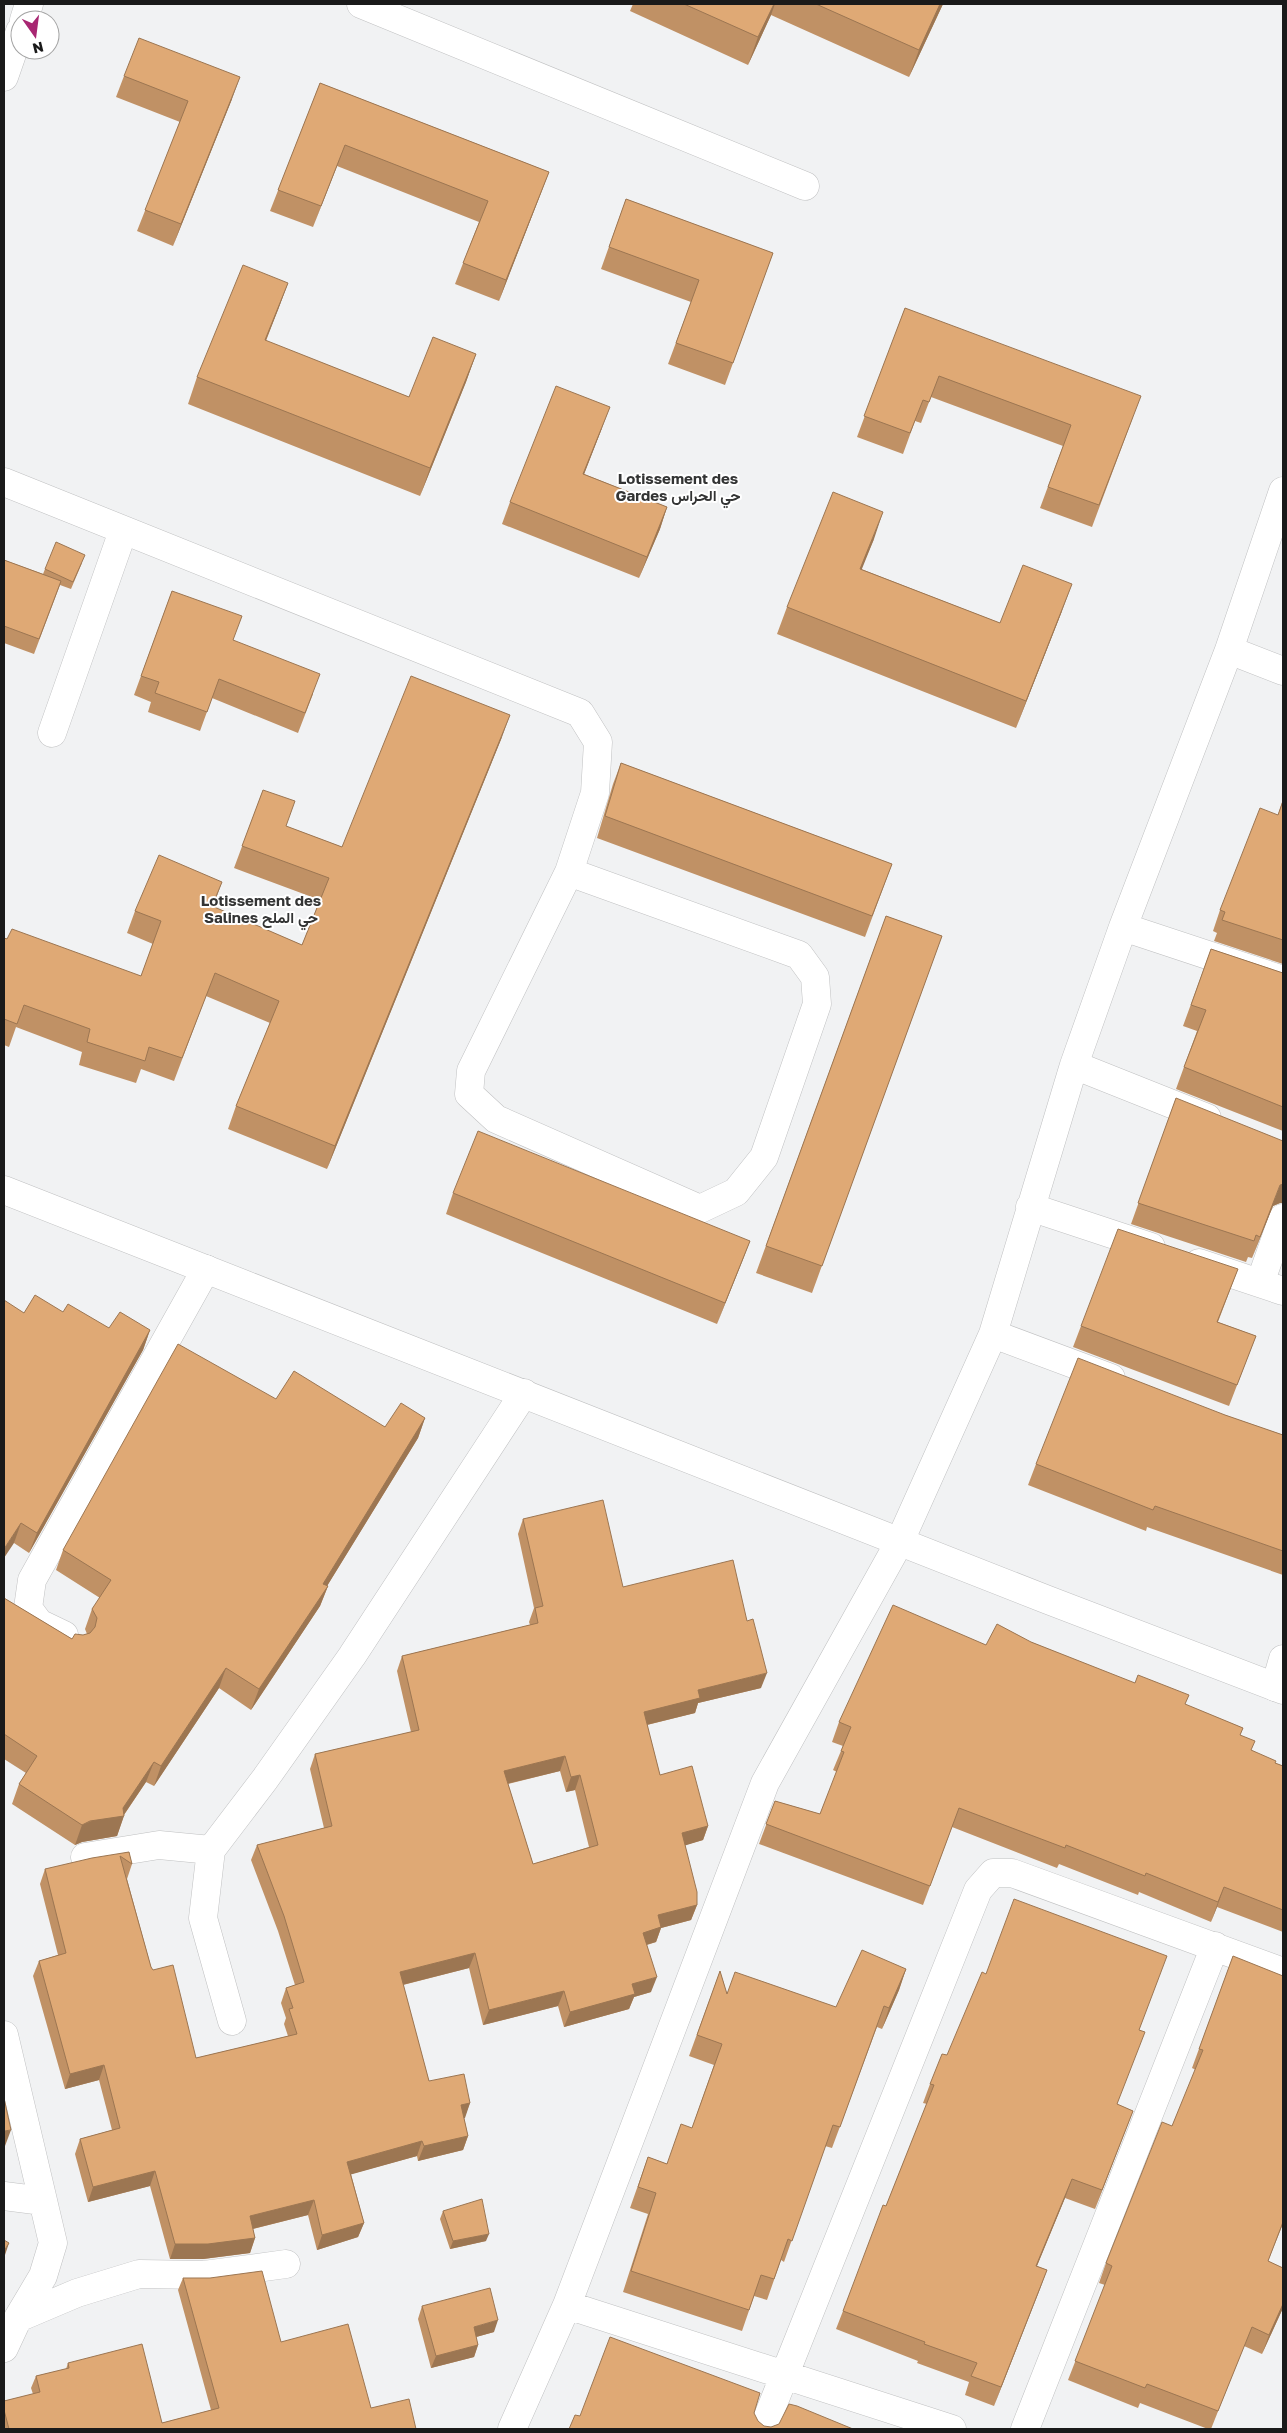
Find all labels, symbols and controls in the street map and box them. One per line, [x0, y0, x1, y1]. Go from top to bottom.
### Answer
north arrow [10, 10, 60, 60]
text: N [31, 39, 45, 58]
district label: Lotissement des Gardes حي الحراس [616, 469, 740, 509]
district label: Lotissement des Salines حي الملح [201, 891, 321, 931]

